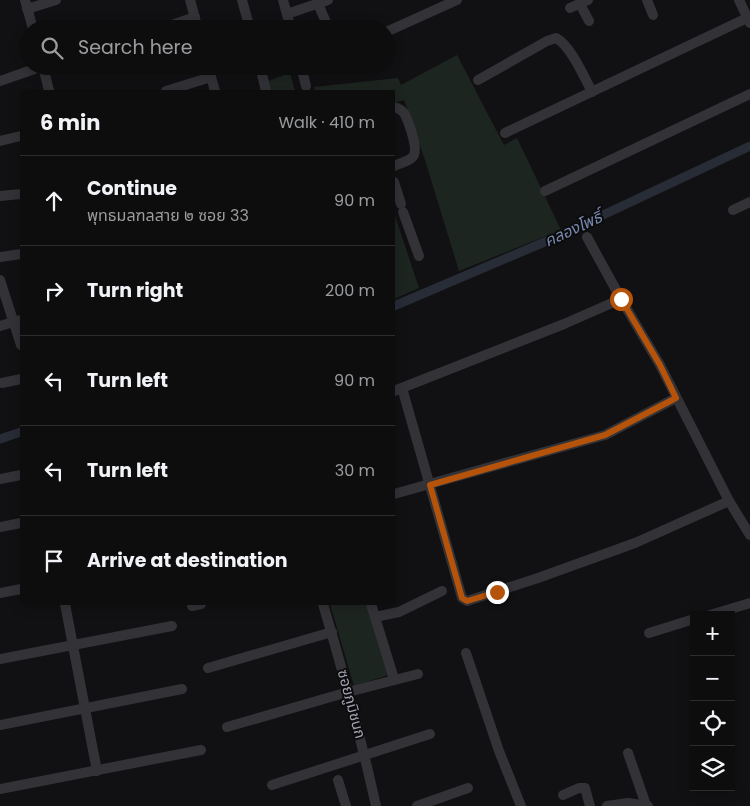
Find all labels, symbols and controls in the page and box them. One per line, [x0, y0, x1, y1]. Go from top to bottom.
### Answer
search box [20, 20, 395, 75]
icon: search [38, 34, 66, 62]
text: Search here [78, 34, 192, 61]
text: 6 min [40, 108, 100, 137]
text: Walk · 410 m [278, 111, 375, 134]
text: Continue [87, 175, 177, 202]
icon: ahead [40, 187, 68, 215]
text: 90 m [334, 189, 375, 212]
text: พุทธมลฑลสาย ๒ ซอย 33 [87, 204, 249, 227]
water label: คลองโพธิ์ [540, 204, 609, 252]
icon: right [40, 277, 68, 305]
text: Turn right [87, 277, 183, 304]
text: 200 m [325, 279, 375, 302]
route start [610, 288, 633, 311]
icon: left [40, 367, 68, 395]
text: Turn left [87, 367, 168, 394]
text: 90 m [334, 369, 375, 392]
icon: left [40, 457, 68, 485]
text: Turn left [87, 457, 168, 484]
text: 30 m [335, 459, 375, 482]
icon: arrive [40, 547, 68, 575]
text: Arrive at destination [87, 547, 288, 574]
route end [486, 581, 509, 604]
map controls [690, 611, 735, 791]
button: + [690, 611, 735, 656]
button: − [690, 656, 735, 701]
street label: ซอยภูมิชนก [333, 667, 371, 741]
button: locate [690, 701, 735, 746]
button: layers [690, 746, 735, 791]

